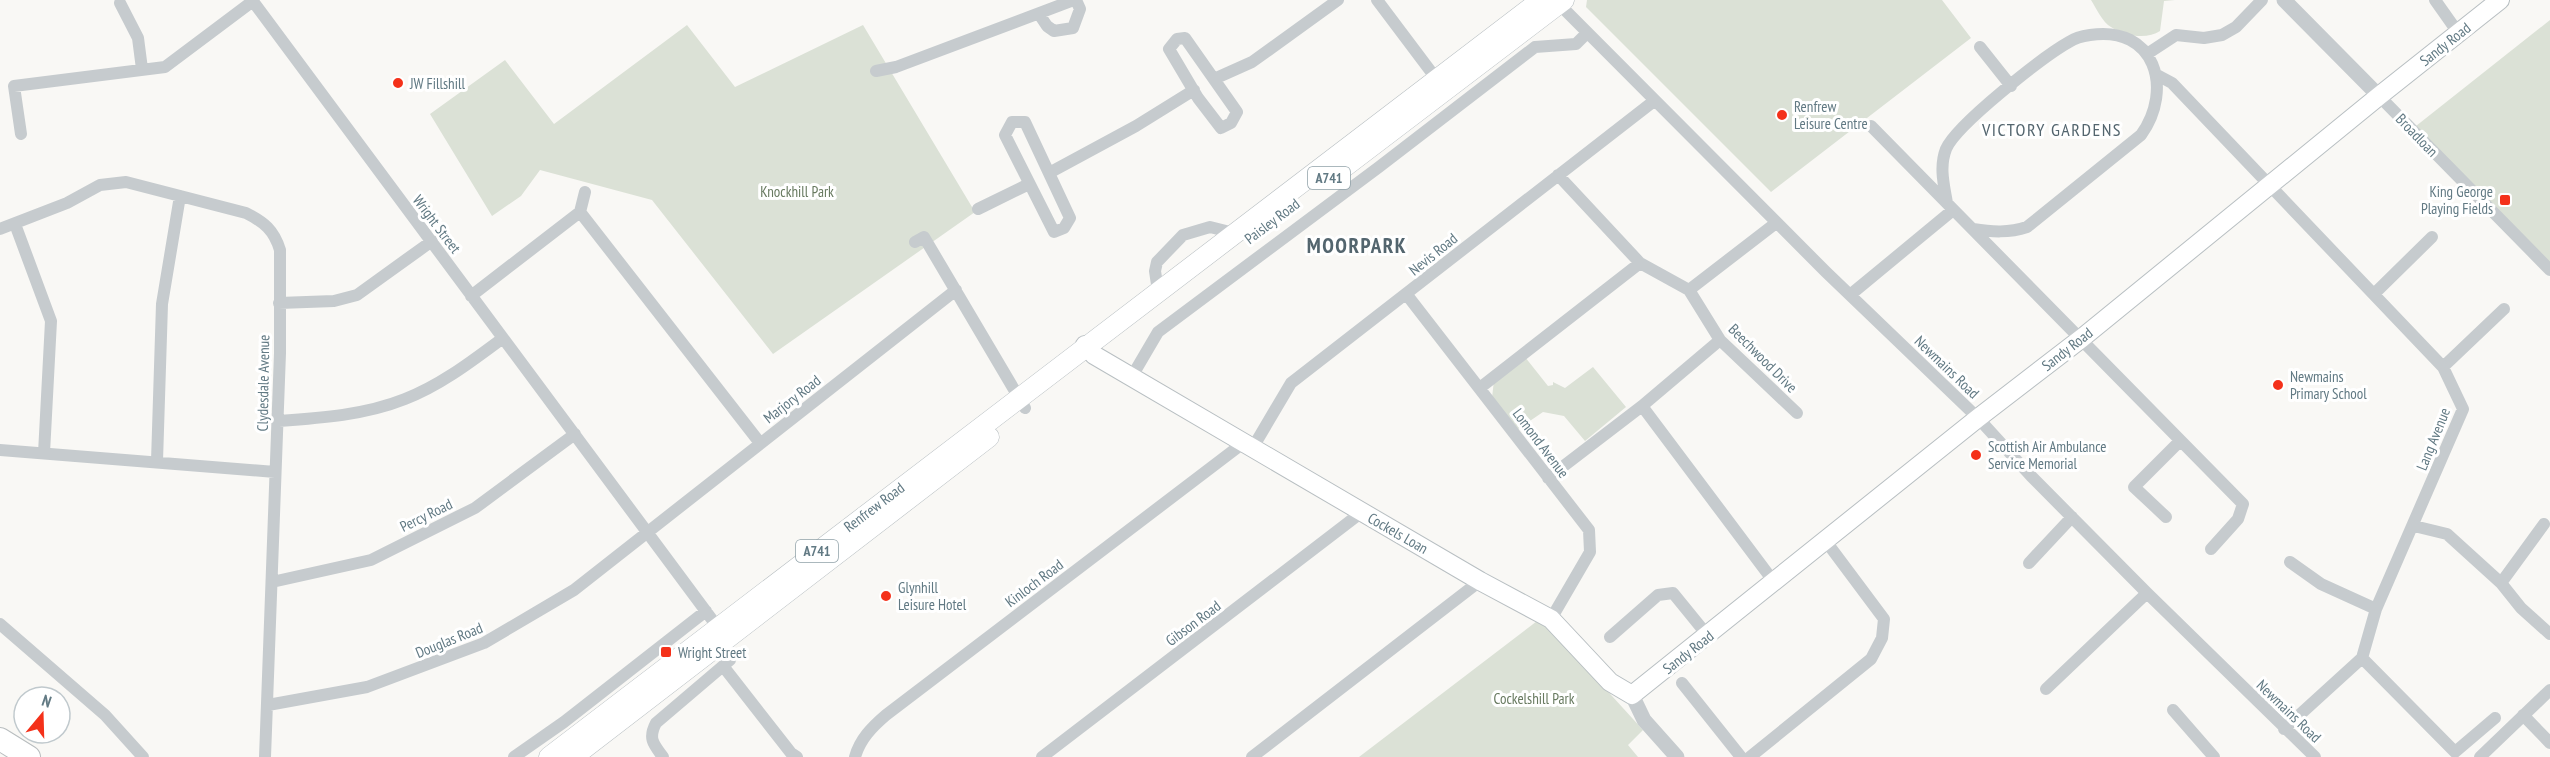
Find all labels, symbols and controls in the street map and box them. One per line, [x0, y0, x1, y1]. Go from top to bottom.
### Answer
street label: Sandy Road [2416, 18, 2474, 70]
place label: JW Fillshill [409, 74, 465, 93]
marker: JW Fillshill [391, 76, 405, 90]
place label: Renfrew Leisure Centre [1794, 97, 1868, 133]
marker: Renfrew Leisure Centre [1775, 108, 1789, 122]
street label: Broadloan [2392, 109, 2442, 161]
district label: VICTORY GARDENS [1981, 118, 2122, 141]
road number: A741 [1308, 167, 1350, 189]
park label: Knockhill Park [760, 182, 834, 201]
place label: King George Playing Fields [2421, 182, 2493, 218]
street label: Wright Street [409, 191, 465, 257]
marker: King George Playing Fields [2498, 193, 2512, 207]
street label: Paisley Road [1241, 194, 1303, 248]
street label: Nevis Road [1405, 229, 1461, 279]
district label: MOORPARK [1307, 232, 1407, 259]
street label: Beechwood Drive [1725, 320, 1801, 396]
street label: Sandy Road [2038, 323, 2096, 375]
street label: Newmains Road [1911, 332, 1983, 402]
street label: Clydesdale Avenue [253, 335, 273, 431]
place label: Newmains Primary School [2290, 367, 2367, 403]
street label: Marjory Road [760, 371, 824, 427]
marker: Newmains Primary School [2271, 378, 2285, 392]
street label: Lomond Avenue [1509, 405, 1573, 481]
street label: Lang Avenue [2412, 405, 2454, 473]
place label: Scottish Air Ambulance Service Memorial [1988, 437, 2106, 473]
marker: Scottish Air Ambulance Service Memorial [1969, 448, 1983, 462]
street label: Renfrew Road [840, 478, 908, 536]
street label: Percy Road [397, 494, 455, 536]
street label: Cockels Loan [1364, 508, 1432, 558]
road number: A741 [796, 540, 838, 562]
street label: Kinloch Road [1001, 555, 1067, 611]
place label: Glynhill Leisure Hotel [898, 578, 967, 614]
marker: Glynhill Leisure Hotel [879, 589, 893, 603]
street label: Gibson Road [1162, 596, 1224, 650]
street label: Douglas Road [413, 618, 485, 662]
street label: Sandy Road [1659, 626, 1717, 678]
place label: Wright Street [678, 643, 746, 662]
marker: Wright Street [659, 645, 673, 659]
street label: Newmains Road [2253, 676, 2325, 746]
north arrow [12, 685, 72, 745]
park label: Cockelshill Park [1493, 689, 1575, 708]
text: N [40, 690, 54, 712]

